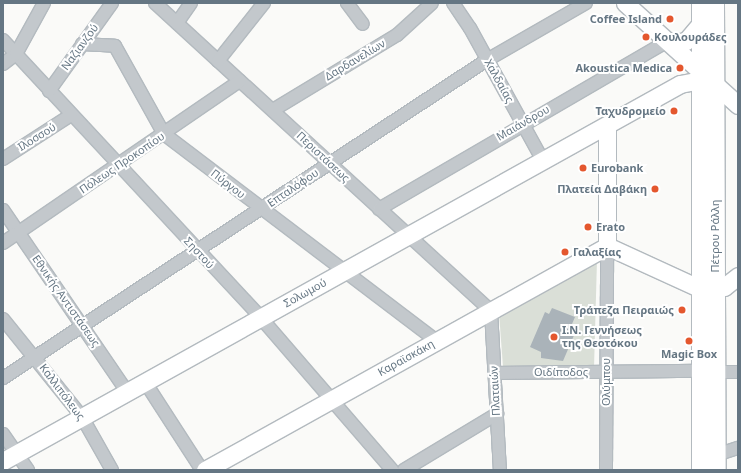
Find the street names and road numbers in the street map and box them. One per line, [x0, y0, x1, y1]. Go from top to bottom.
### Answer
street label: Ναζιανζού [59, 21, 101, 73]
street label: Δαρδανελίων [322, 37, 388, 83]
street label: Χαλδαίας [482, 57, 516, 105]
street label: Μαιάνδρου [494, 103, 552, 143]
street label: Ιλοσσού [16, 120, 58, 154]
street label: Περιστάσεως [294, 129, 352, 185]
street label: Πόλεως Προκοπίου [77, 130, 167, 196]
street label: Επταλόφου [265, 166, 321, 210]
street label: Πύργου [208, 167, 248, 201]
street label: Πέτρου Ράλλη [708, 200, 722, 272]
street label: Σηστού [181, 235, 217, 271]
street label: Εθνικής Αντιστάσεως [29, 253, 103, 349]
street label: Σολωμού [281, 276, 329, 310]
street label: Καραϊσκάκη [375, 337, 437, 379]
street label: Ολύμπου [599, 358, 613, 406]
street label: Καλλιπόλεως [37, 361, 87, 423]
street label: Οιδίποδος [534, 365, 588, 379]
street label: Πλαταιών [487, 366, 503, 416]

